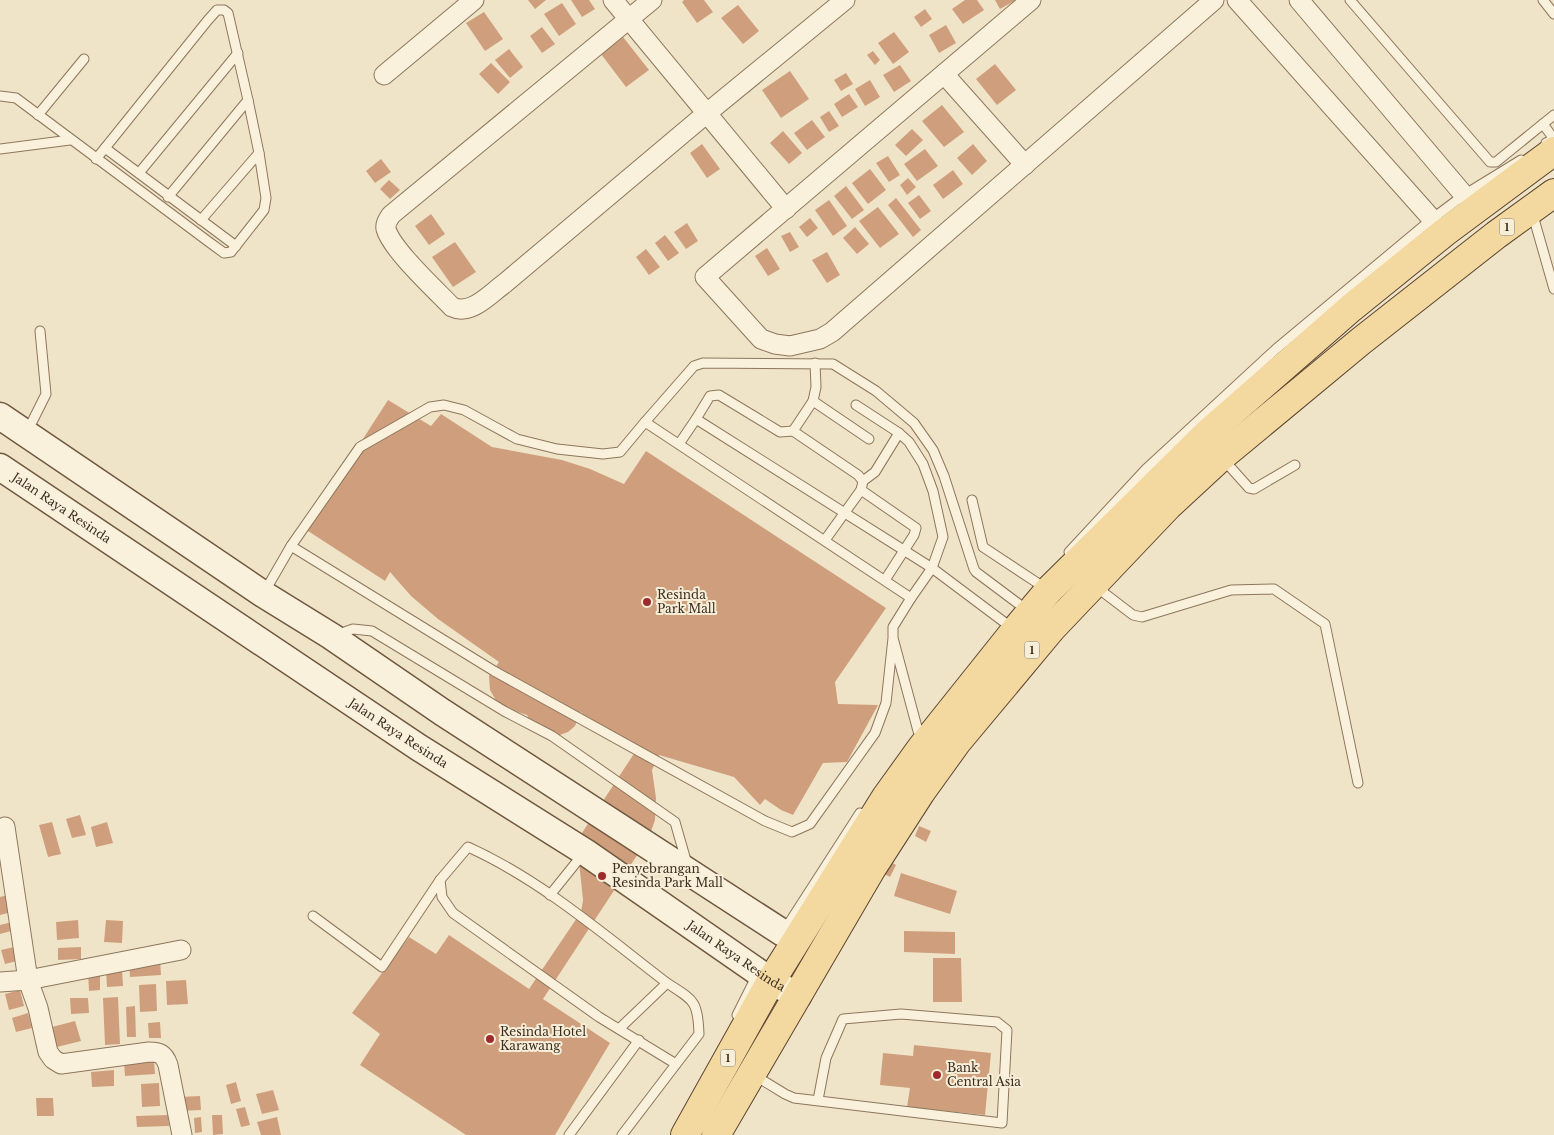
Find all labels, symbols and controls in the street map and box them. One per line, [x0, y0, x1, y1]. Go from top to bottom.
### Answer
road number: 1 [1500, 218, 1514, 236]
street label: Jalan Raya Resinda [8, 468, 114, 546]
place label: Resinda Park Mall [657, 587, 716, 616]
marker: Resinda Park Mall [641, 596, 653, 608]
road number: 1 [1024, 642, 1040, 658]
street label: Jalan Raya Resinda [344, 694, 451, 771]
place label: Penyebrangan Resinda Park Mall [612, 861, 723, 890]
marker: Penyebrangan Resinda Park Mall [596, 870, 608, 882]
street label: Jalan Raya Resinda [683, 916, 788, 995]
place label: Resinda Hotel Karawang [500, 1024, 586, 1053]
marker: Resinda Hotel Karawang [484, 1033, 496, 1045]
road number: 1 [720, 1050, 736, 1066]
place label: Bank Central Asia [947, 1060, 1021, 1089]
marker: Bank Central Asia [931, 1069, 943, 1081]

